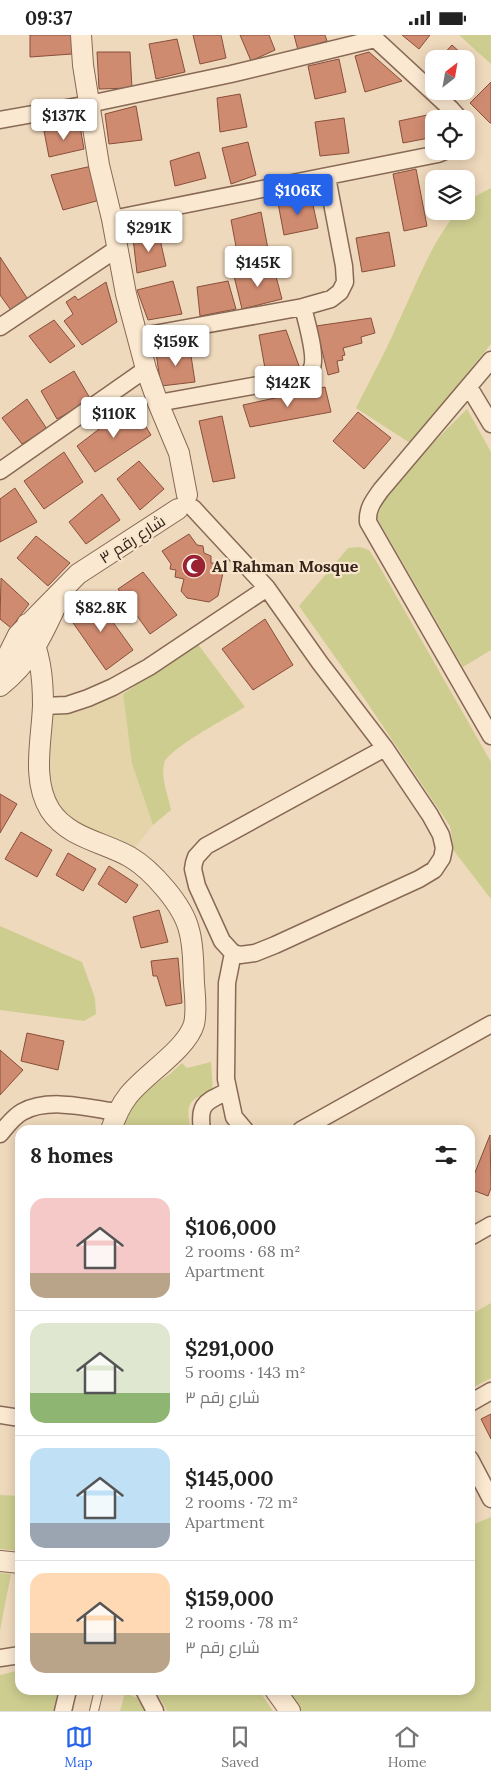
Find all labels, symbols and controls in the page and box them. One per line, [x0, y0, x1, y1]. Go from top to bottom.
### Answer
text: 09:37 [25, 6, 72, 30]
north arrow [425, 50, 475, 100]
map controls [425, 50, 475, 220]
pin: $137K [29, 99, 99, 141]
text: $137K [42, 105, 86, 125]
button: locate [425, 110, 475, 160]
button: layers [425, 170, 475, 220]
pin: $106K [263, 173, 333, 216]
text: $106K [275, 180, 321, 200]
pin: $291K [114, 211, 184, 253]
text: $291K [126, 217, 172, 237]
pin: $145K [223, 245, 293, 288]
text: $145K [236, 252, 280, 272]
pin: $159K [141, 325, 211, 367]
text: $159K [153, 331, 199, 351]
pin: $142K [253, 365, 323, 408]
text: $142K [266, 372, 310, 392]
pin: $110K [79, 397, 149, 439]
text: $110K [92, 403, 136, 423]
street label: شارع رقم ٣ [95, 510, 170, 569]
mosque icon: Al Rahman Mosque [181, 553, 207, 579]
place label: Al Rahman Mosque [212, 556, 359, 576]
pin: $82.8K [60, 591, 142, 633]
text: $82.8K [75, 597, 127, 617]
icon: filters [432, 1141, 460, 1169]
text: 8 homes [30, 1142, 113, 1169]
text: $106,000 [185, 1214, 276, 1241]
icon: home [70, 1218, 130, 1278]
text: 2 rooms · 68 m² [185, 1241, 300, 1261]
text: Apartment [185, 1261, 265, 1281]
text: $291,000 [185, 1335, 274, 1362]
icon: home [70, 1343, 130, 1403]
text: 5 rooms · 143 m² [185, 1362, 306, 1382]
text: شارع رقم ٣ [185, 1387, 260, 1407]
text: $145,000 [185, 1465, 274, 1492]
icon: home [70, 1468, 130, 1528]
text: 2 rooms · 72 m² [185, 1492, 298, 1512]
text: Apartment [185, 1512, 265, 1532]
text: $159,000 [185, 1585, 274, 1612]
icon: home [70, 1593, 130, 1653]
text: 2 rooms · 78 m² [185, 1612, 299, 1632]
text: شارع رقم ٣ [185, 1637, 260, 1657]
tab: Map [64, 1723, 93, 1771]
tab: Saved [221, 1723, 259, 1771]
tab: Home [388, 1723, 427, 1771]

